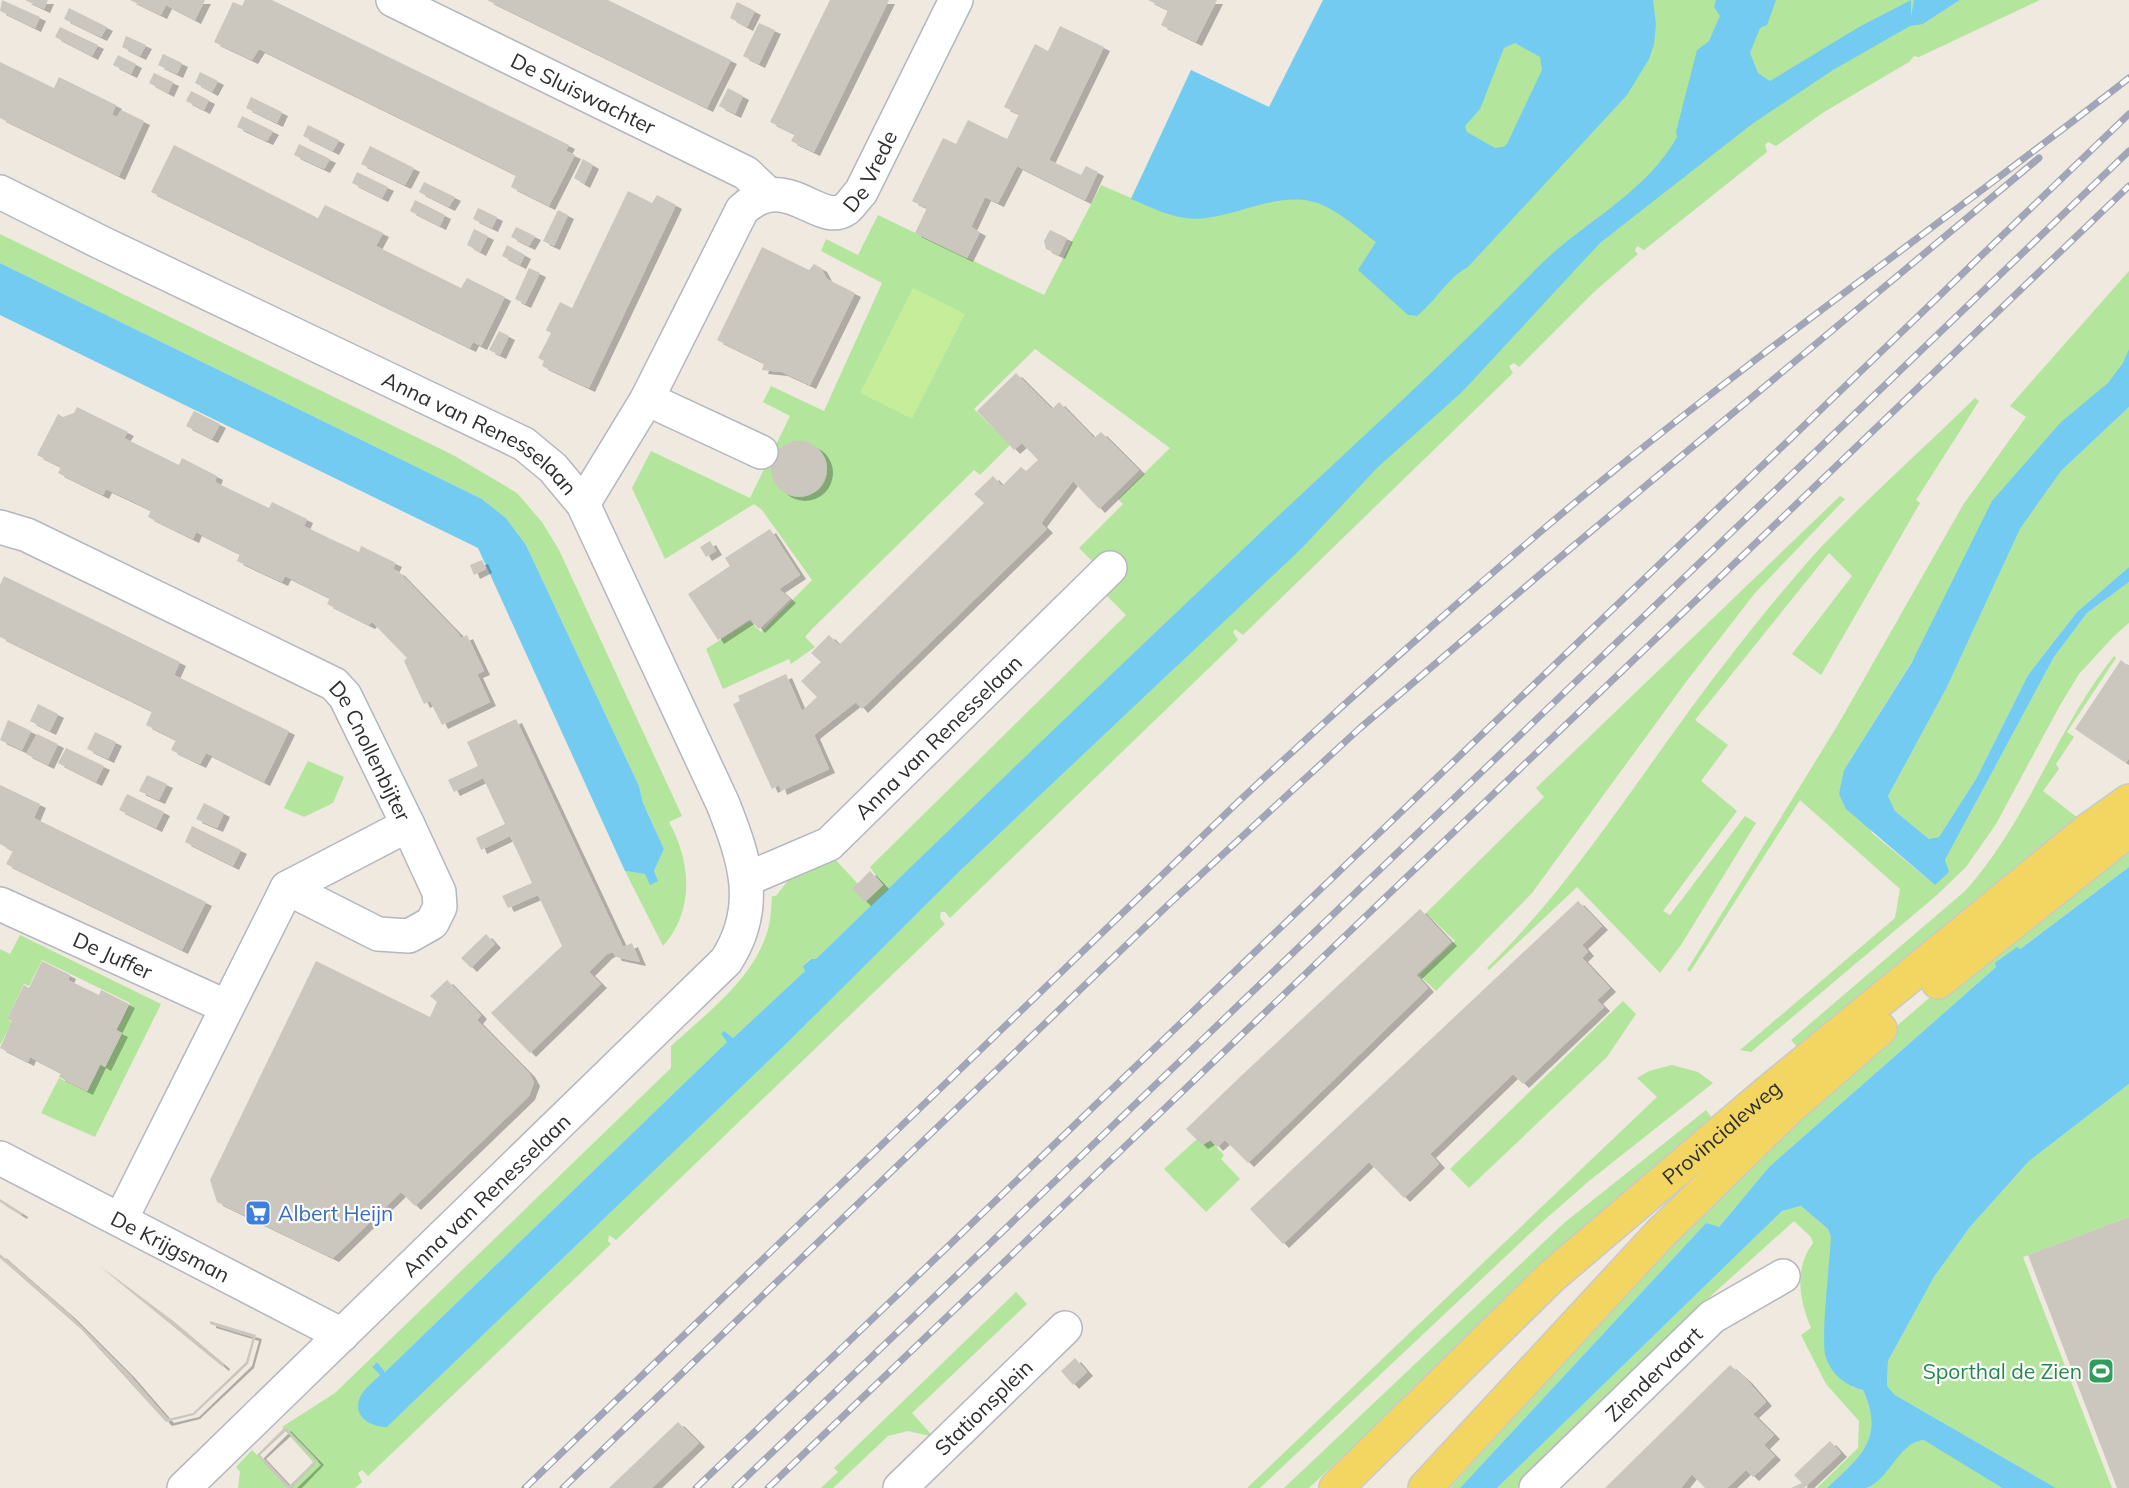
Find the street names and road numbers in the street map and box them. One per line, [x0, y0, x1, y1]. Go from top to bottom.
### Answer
street label: De Sluiswachter [507, 47, 660, 140]
street label: De Vrede [837, 126, 902, 217]
street label: Anna van Renesselaan [378, 365, 583, 500]
street label: Anna van Renesselaan [849, 649, 1027, 825]
street label: De Cnollenbijter [324, 675, 417, 825]
street label: De Juffer [69, 926, 157, 985]
street label: Provincialeweg [1657, 1074, 1786, 1190]
street label: Anna van Renesselaan [397, 1108, 575, 1282]
street label: De Krijgsman [107, 1205, 234, 1288]
street label: Ziendervaart [1600, 1321, 1708, 1427]
street label: Stationsplein [929, 1354, 1038, 1461]

